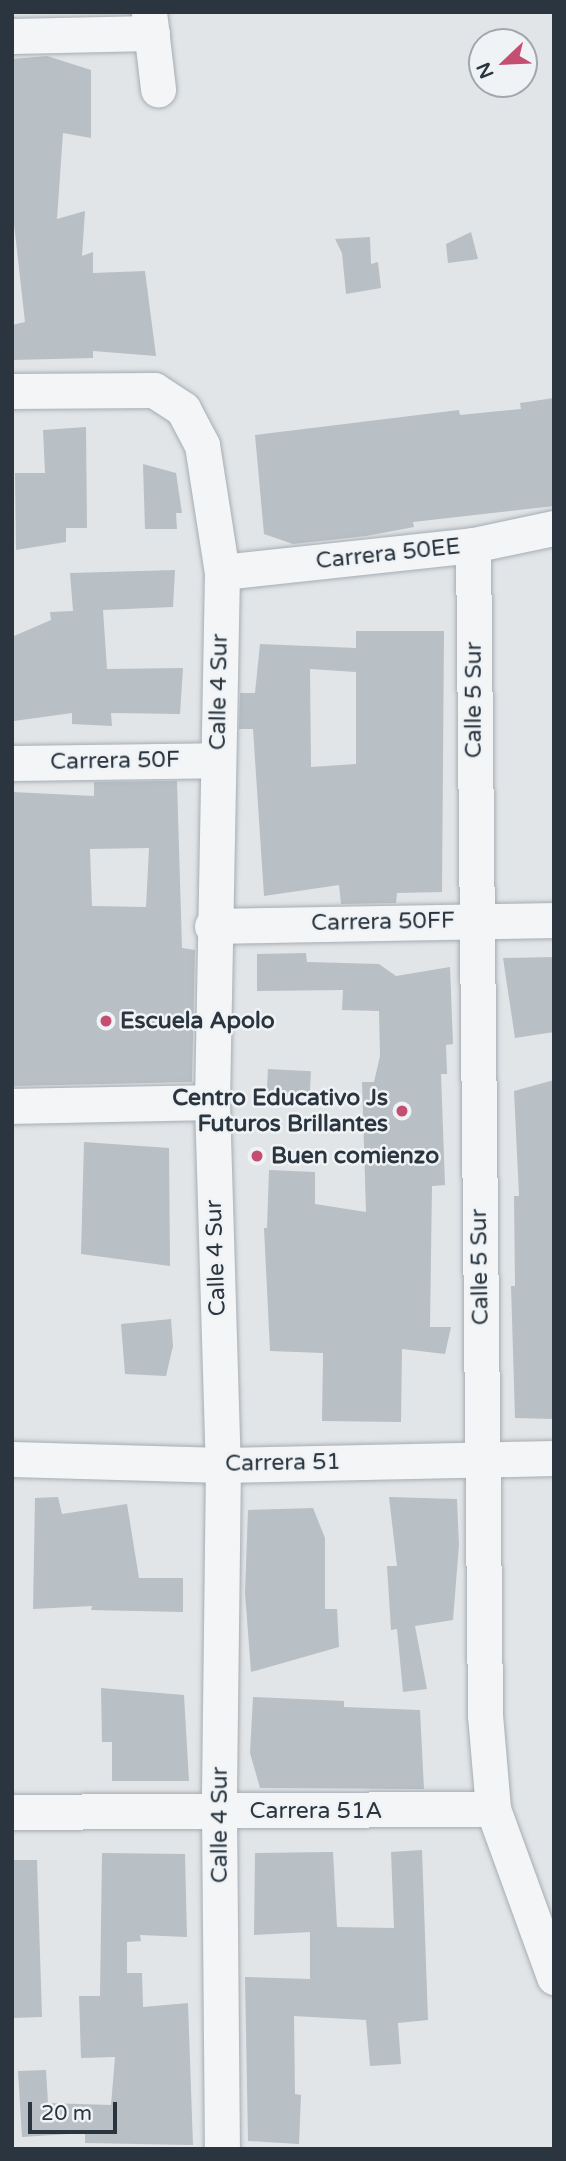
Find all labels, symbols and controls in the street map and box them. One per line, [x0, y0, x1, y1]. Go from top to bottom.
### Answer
north arrow [468, 28, 538, 98]
text: N [472, 59, 499, 82]
street label: Carrera 50EE [314, 533, 462, 575]
street label: Calle 4 Sur [204, 633, 234, 751]
street label: Calle 5 Sur [460, 642, 488, 758]
street label: Carrera 50F [50, 746, 180, 776]
street label: Carrera 50FF [311, 907, 455, 937]
place label: Escuela Apolo [120, 1007, 275, 1035]
marker: Escuela Apolo [98, 1013, 114, 1029]
place label: Centro Educativo Js Futuros Brillantes [172, 1084, 388, 1138]
marker: Centro Educativo Js Futuros Brillantes [394, 1103, 410, 1119]
place label: Buen comienzo [271, 1142, 439, 1170]
marker: Buen comienzo [249, 1148, 265, 1164]
street label: Calle 4 Sur [200, 1199, 232, 1317]
street label: Calle 5 Sur [465, 1208, 495, 1326]
street label: Carrera 51 [225, 1448, 341, 1478]
street label: Calle 4 Sur [206, 1767, 234, 1883]
street label: Carrera 51A [250, 1797, 382, 1825]
scale bar [32, 2088, 121, 2132]
text: 20 m [41, 2101, 92, 2126]

